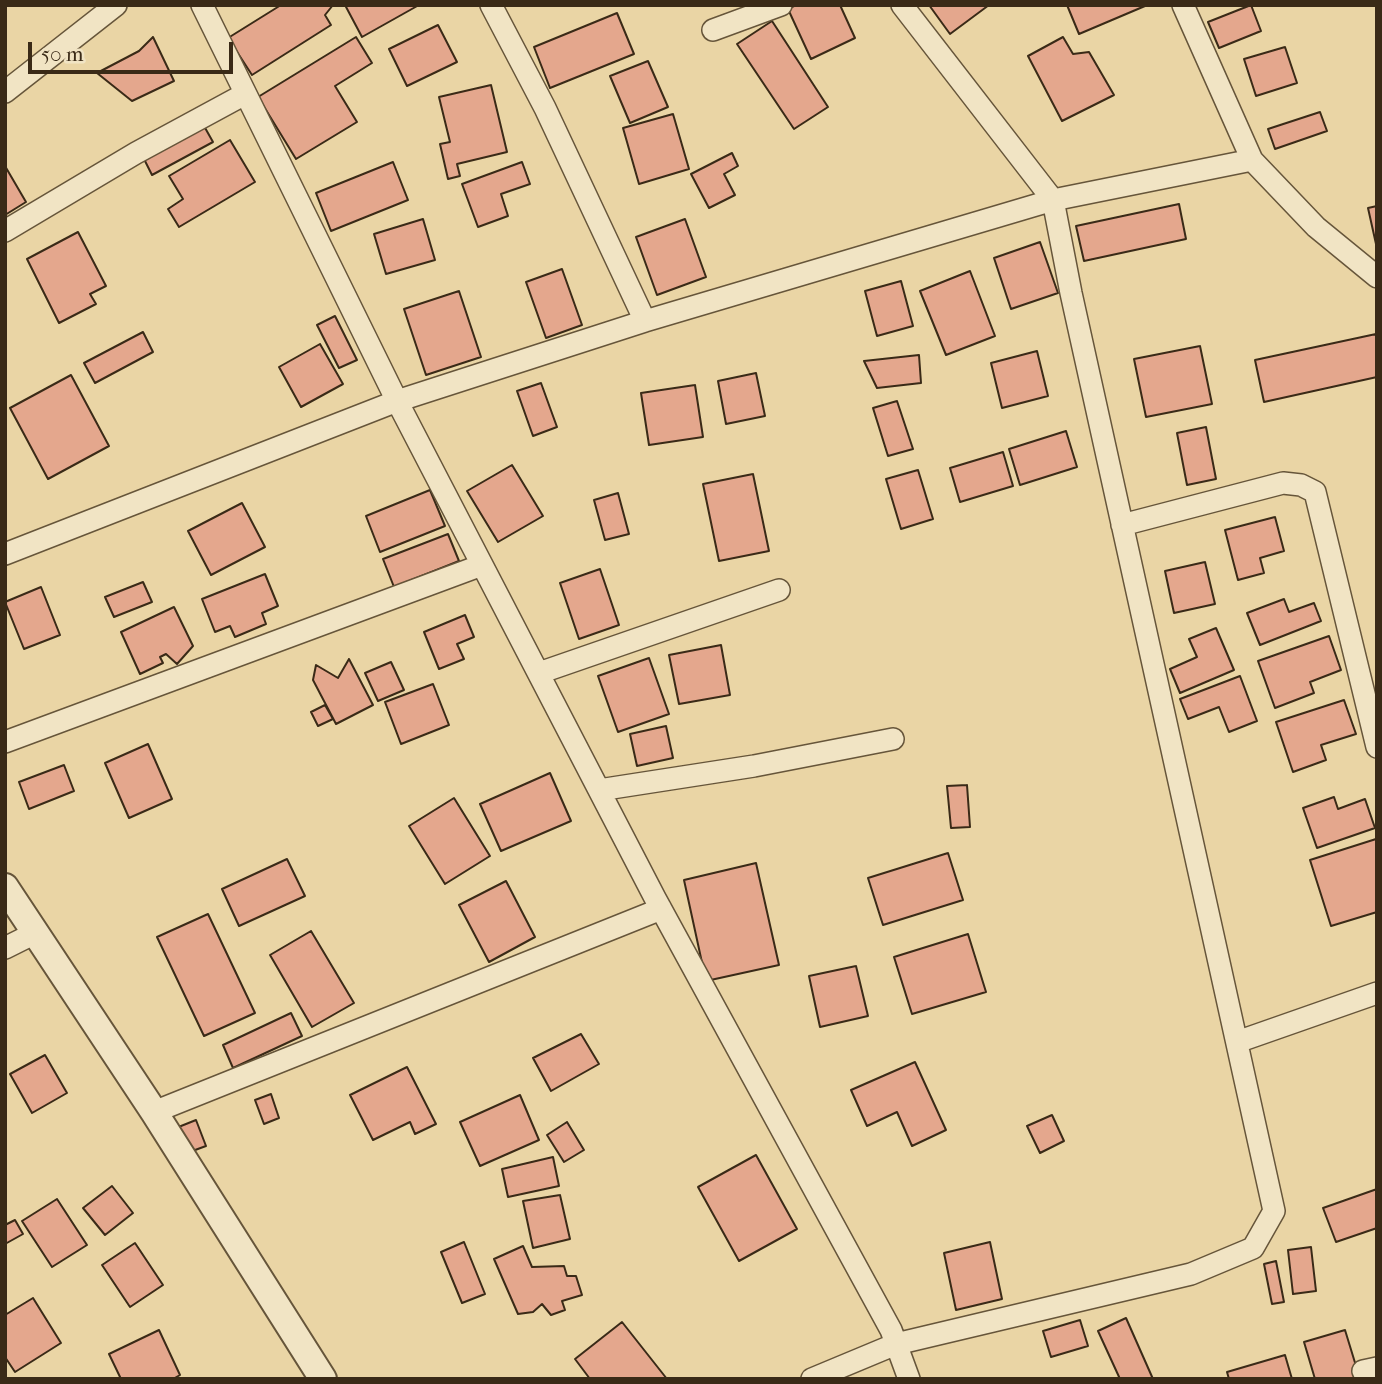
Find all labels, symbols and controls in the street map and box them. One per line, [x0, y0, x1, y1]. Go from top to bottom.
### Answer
scale bar [32, 28, 236, 72]
text: 50 m [41, 42, 84, 66]

